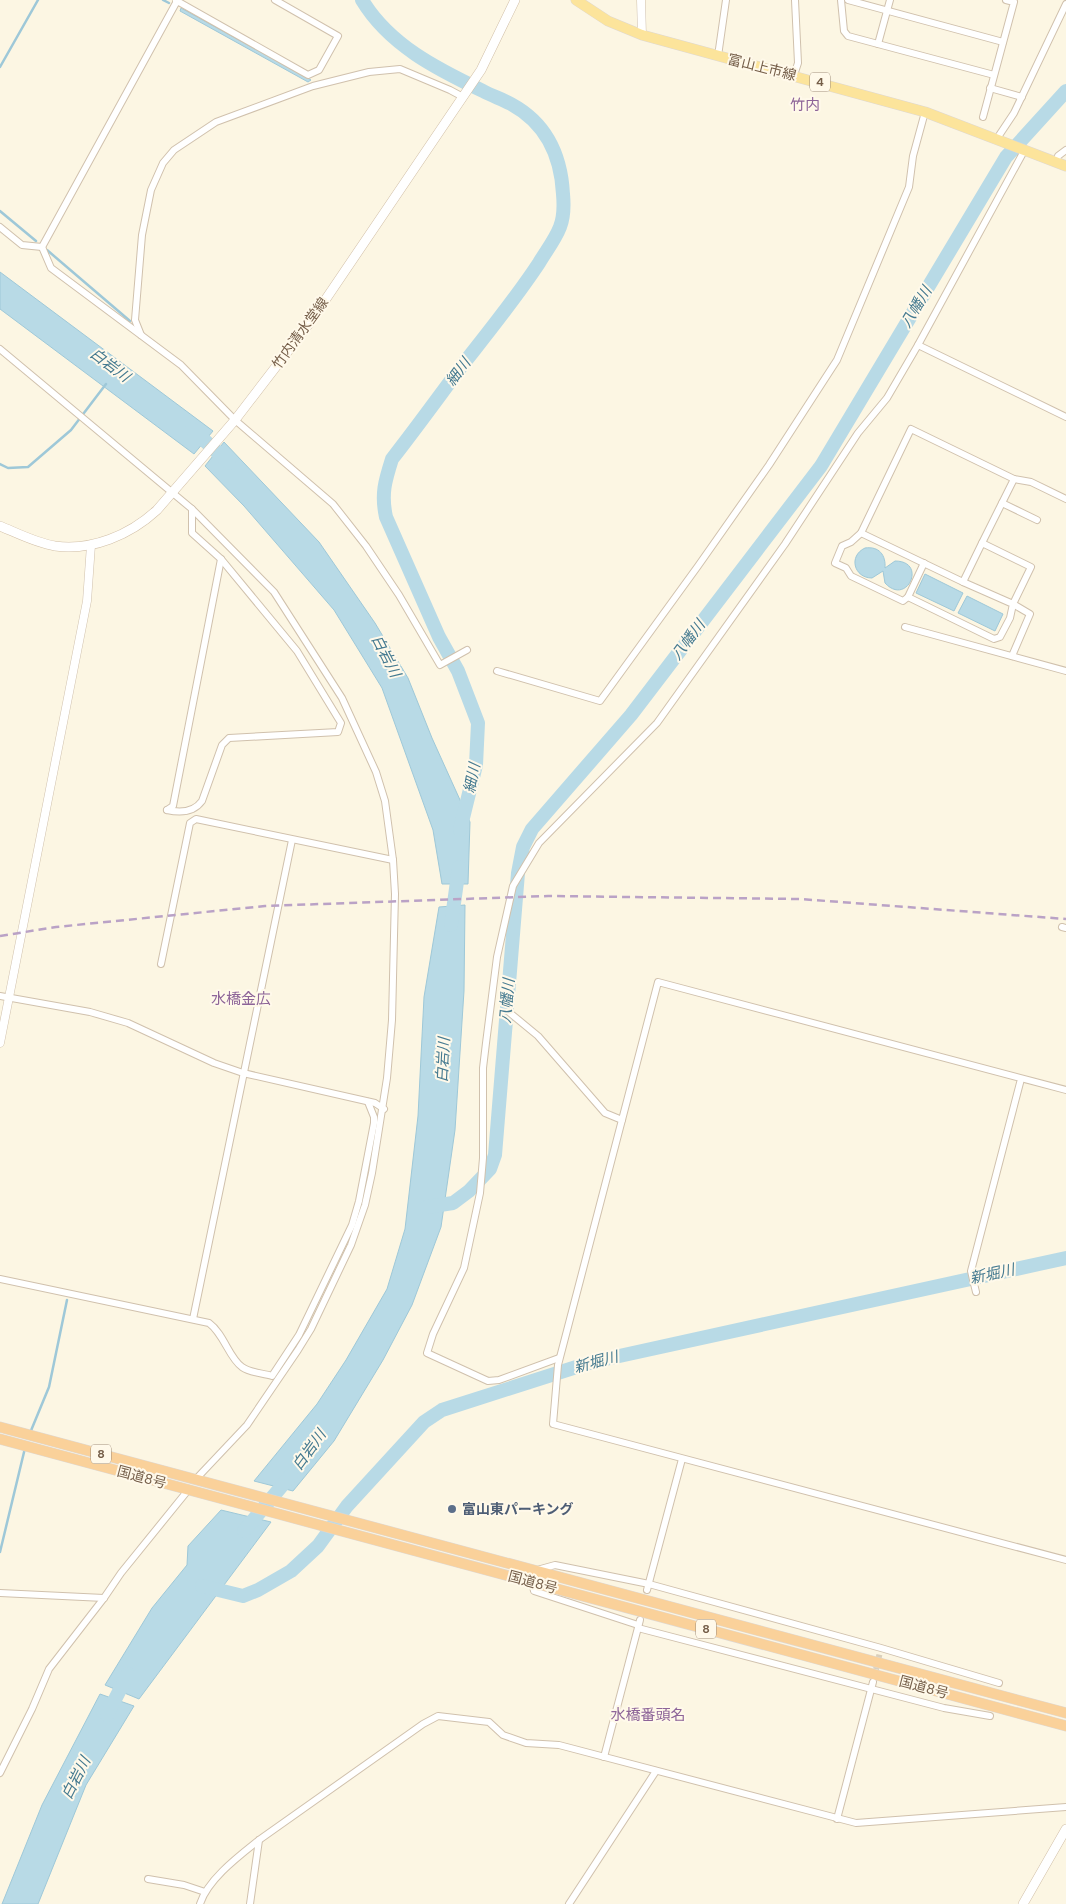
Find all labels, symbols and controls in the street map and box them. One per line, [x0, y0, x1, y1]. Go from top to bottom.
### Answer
street label: 富山上市線 [726, 50, 798, 84]
road number: 4 [810, 72, 830, 91]
district label: 竹内 [790, 95, 820, 115]
water label: 八幡川 [896, 281, 937, 331]
street label: 竹内清水堂線 [268, 294, 332, 372]
water label: 白岩川 [86, 343, 136, 388]
water label: 細川 [441, 352, 476, 390]
water label: 八幡川 [666, 614, 711, 664]
water label: 白岩川 [367, 631, 406, 682]
water label: 細川 [459, 759, 485, 795]
water label: 八幡川 [495, 976, 519, 1024]
district label: 水橋金広 [211, 989, 271, 1009]
water label: 白岩川 [432, 1035, 454, 1083]
water label: 新堀川 [968, 1259, 1018, 1288]
water label: 新堀川 [572, 1346, 622, 1377]
water label: 白岩川 [288, 1424, 331, 1474]
road number: 8 [91, 1445, 111, 1464]
street label: 国道8号 [115, 1462, 169, 1492]
place label: 富山東パーキング [462, 1500, 574, 1518]
marker: 富山東パーキング [446, 1503, 458, 1515]
street label: 国道8号 [506, 1567, 560, 1597]
road number: 8 [696, 1620, 716, 1638]
street label: 国道8号 [897, 1672, 951, 1702]
district label: 水橋番頭名 [610, 1705, 686, 1725]
water label: 白岩川 [57, 1752, 96, 1803]

